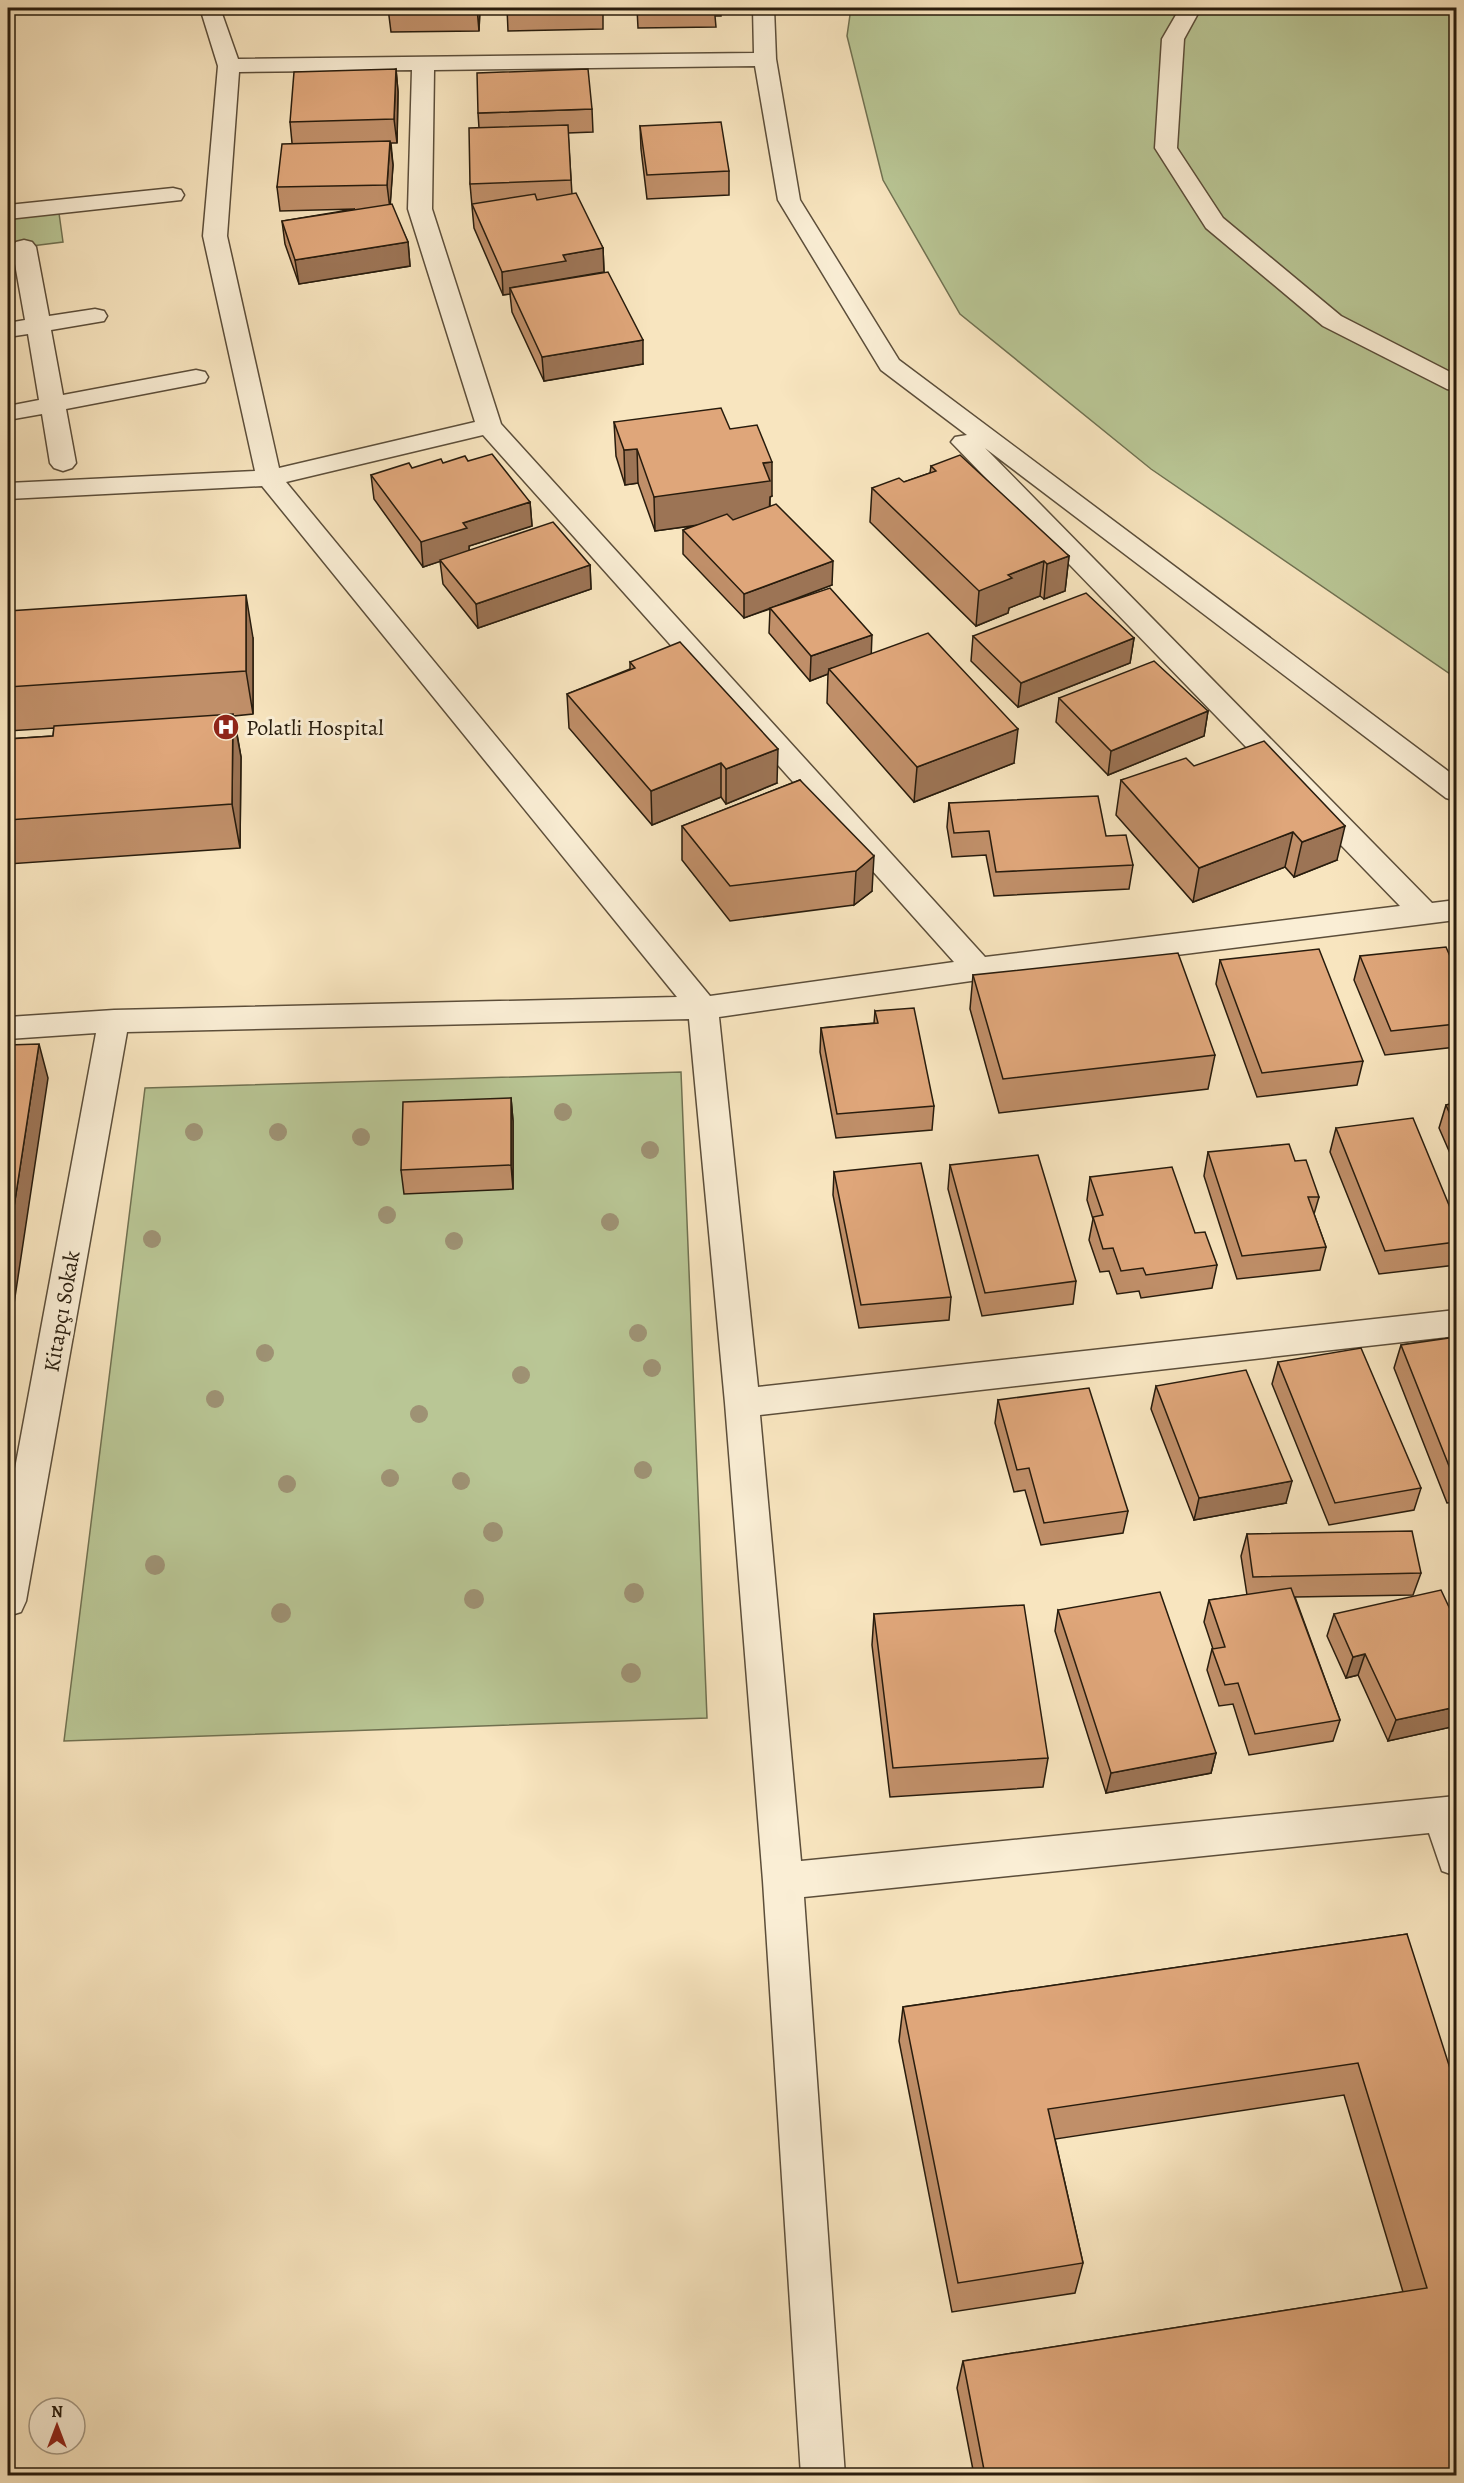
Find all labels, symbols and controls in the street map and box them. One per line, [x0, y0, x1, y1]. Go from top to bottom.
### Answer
hospital icon: Polatli Hospital [211, 712, 241, 742]
place label: Polatli Hospital [246, 713, 384, 743]
street label: Kitapçı Sokak [37, 1248, 87, 1374]
north arrow [27, 2396, 87, 2456]
text: N [51, 2401, 63, 2423]

